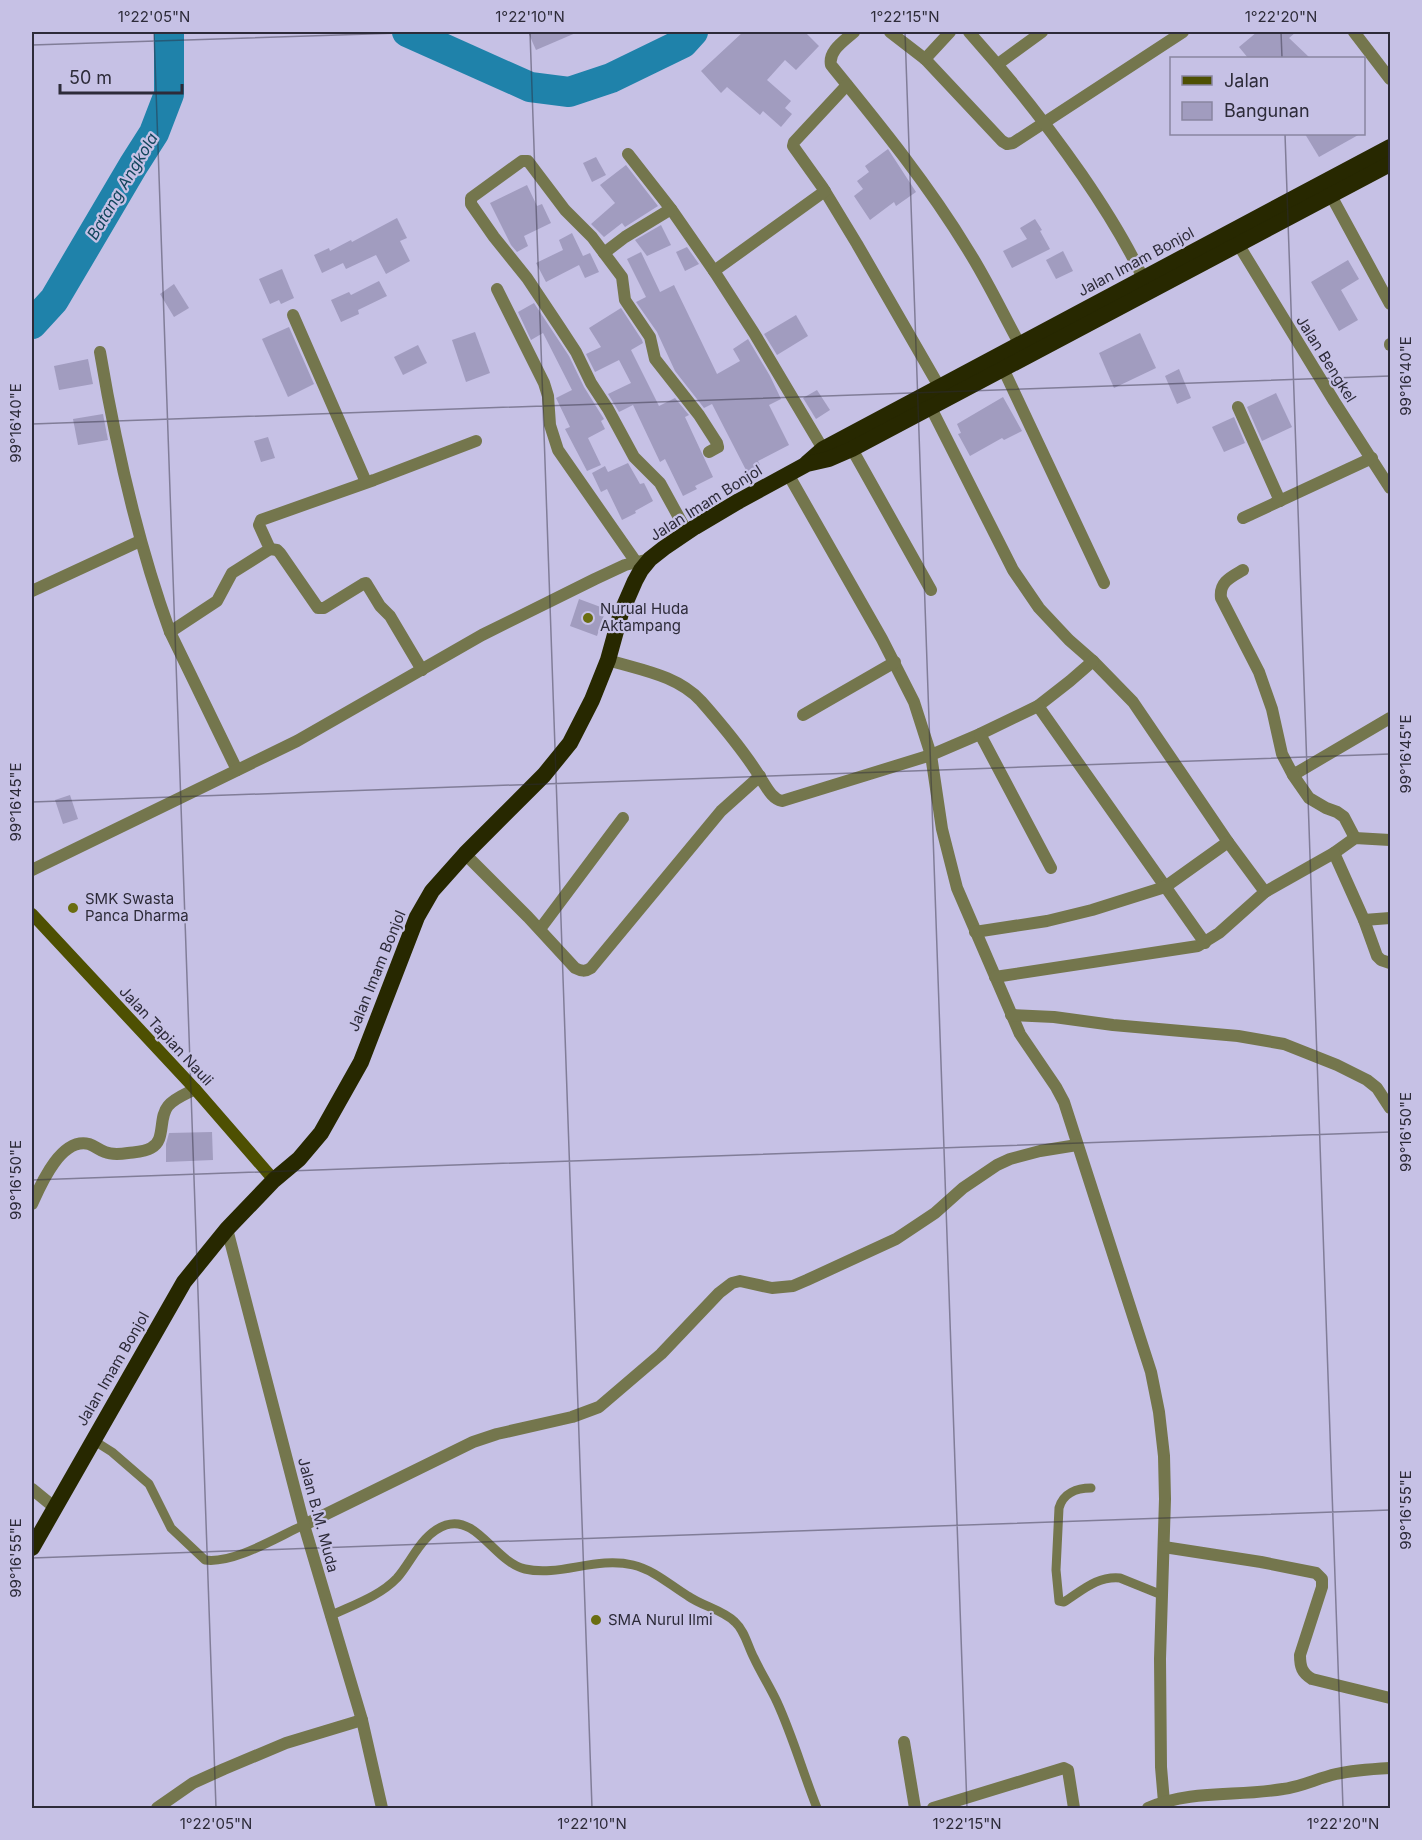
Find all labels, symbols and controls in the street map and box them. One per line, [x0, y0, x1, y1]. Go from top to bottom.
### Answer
text: 1°22'05"N [118, 7, 190, 26]
text: 1°22'10"N [495, 7, 565, 26]
text: 1°22'15"N [870, 7, 940, 26]
text: 1°22'20"N [1245, 7, 1317, 26]
scale bar [60, 57, 182, 95]
legend [1170, 57, 1365, 135]
text: 50 m [69, 67, 112, 88]
text: Jalan [1224, 70, 1269, 91]
text: Bangunan [1224, 100, 1310, 121]
water label: Batang Angkola [82, 129, 162, 243]
street label: Jalan Imam Bonjol [1074, 223, 1197, 300]
street label: Jalan Bengkel [1292, 312, 1361, 406]
text: 99°16'40"E [1396, 336, 1415, 416]
text: 99°16'40"E [6, 383, 25, 463]
street label: Jalan Imam Bonjol [646, 460, 765, 545]
place label: Nurual Huda Aktampang [600, 599, 689, 635]
marker: Nurual Huda Aktampang [581, 611, 595, 625]
text: 99°16'45"E [1396, 714, 1415, 794]
text: 99°16'45"E [6, 762, 25, 842]
place label: SMK Swasta Panca Dharma [85, 889, 189, 925]
marker: SMK Swasta Panca Dharma [66, 901, 80, 915]
street label: Jalan Imam Bonjol [344, 907, 410, 1034]
street label: Jalan Tapian Nauli [115, 982, 217, 1089]
text: 99°16'50"E [1396, 1092, 1415, 1172]
text: 99°16'50"E [6, 1140, 25, 1220]
street label: Jalan Imam Bonjol [72, 1308, 153, 1429]
street label: Jalan B.M. Muda [294, 1455, 343, 1575]
text: 99°16'55"E [1396, 1470, 1415, 1550]
text: 99°16'55"E [6, 1518, 25, 1598]
place label: SMA Nurul Ilmi [608, 1610, 713, 1629]
marker: SMA Nurul Ilmi [589, 1613, 603, 1627]
text: 1°22'05"N [180, 1814, 252, 1833]
text: 1°22'10"N [557, 1814, 627, 1833]
text: 1°22'15"N [932, 1814, 1002, 1833]
text: 1°22'20"N [1307, 1814, 1379, 1833]

